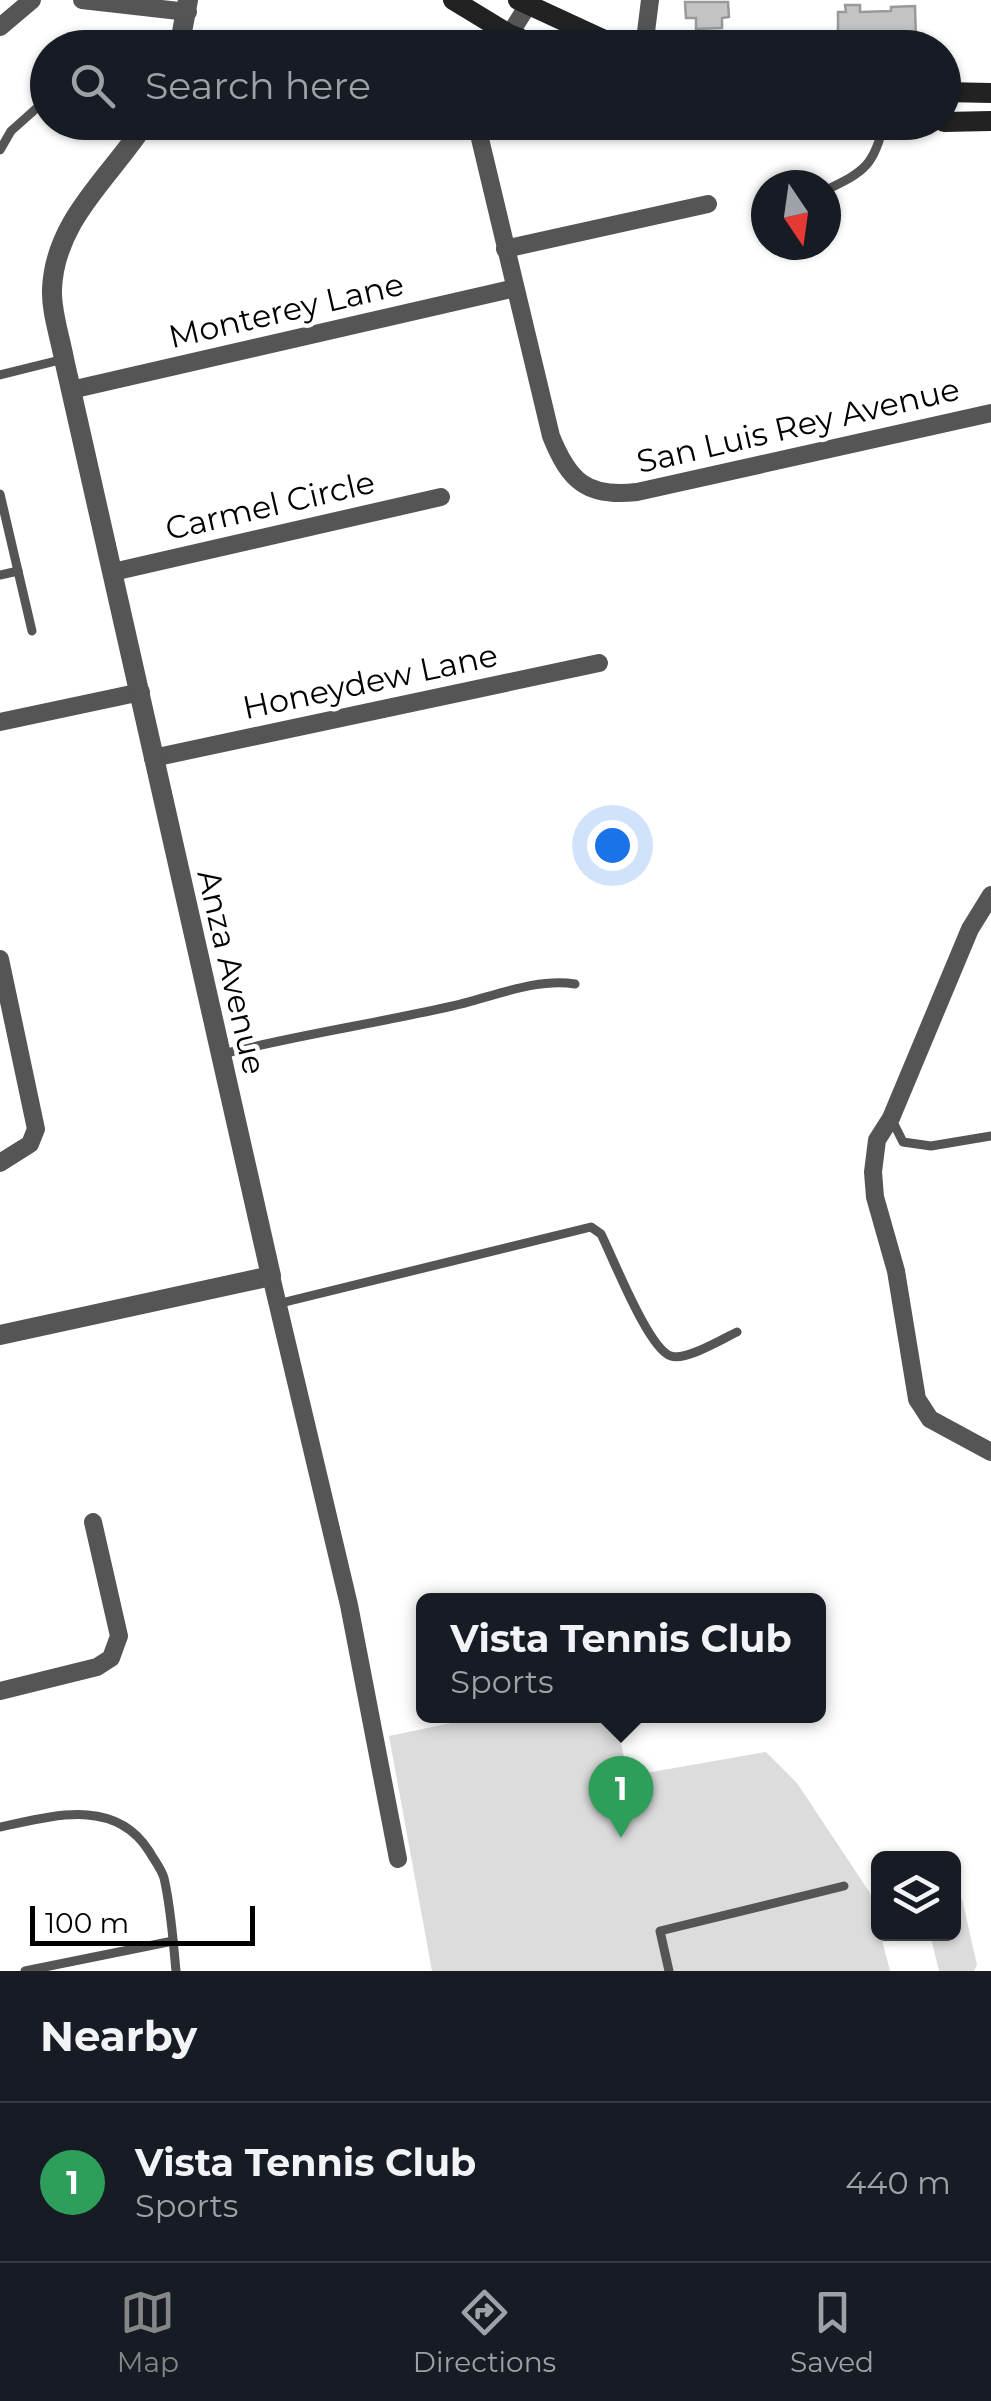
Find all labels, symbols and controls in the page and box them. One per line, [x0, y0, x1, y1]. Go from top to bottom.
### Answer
search box [30, 30, 961, 140]
icon: search [65, 58, 120, 113]
text: Search here [145, 62, 371, 109]
north arrow [751, 170, 841, 260]
street label: Monterey Lane [165, 264, 407, 356]
street label: San Luis Rey Avenue [633, 369, 963, 481]
street label: Carmel Circle [162, 462, 378, 548]
street label: Honeydew Lane [239, 635, 501, 727]
your location [587, 820, 638, 871]
street label: Anza Avenue [189, 866, 275, 1078]
popup [416, 1593, 826, 1723]
text: Vista Tennis Club [450, 1615, 792, 1662]
text: Sports [450, 1662, 554, 1701]
pin: 1 [588, 1756, 654, 1838]
map controls [871, 1851, 961, 1941]
button: layers [871, 1851, 961, 1941]
scale bar [30, 1901, 255, 1946]
text: 100 m [45, 1906, 129, 1940]
text: Nearby [40, 2010, 197, 2062]
text: Vista Tennis Club [135, 2139, 476, 2186]
text: 1 [66, 2163, 79, 2202]
text: 440 m [845, 2163, 951, 2202]
text: Sports [135, 2186, 238, 2225]
tab: Map [117, 2285, 179, 2379]
tab: Directions [413, 2285, 556, 2379]
tab: Saved [790, 2285, 874, 2379]

